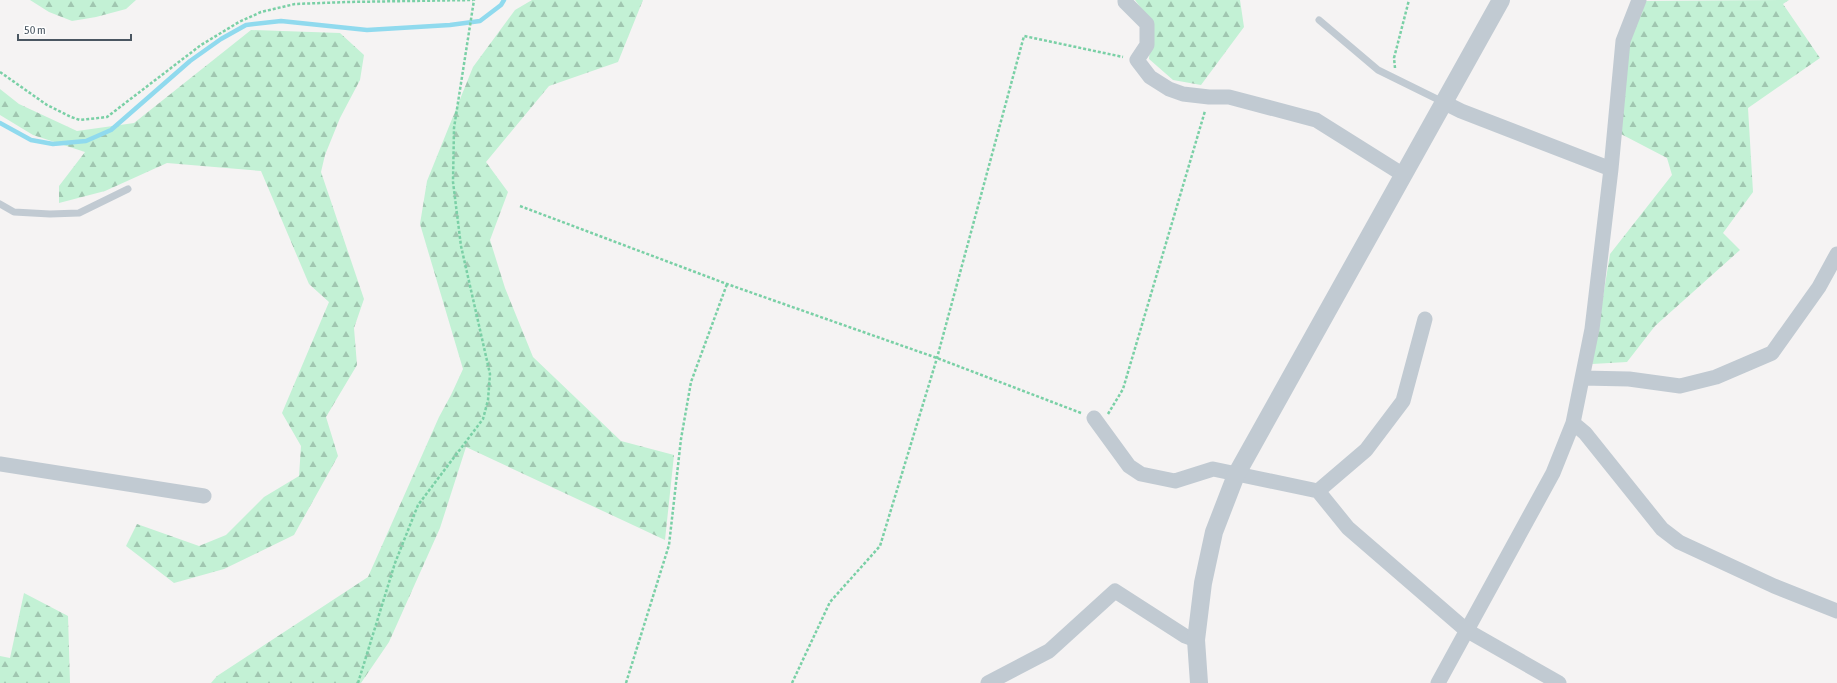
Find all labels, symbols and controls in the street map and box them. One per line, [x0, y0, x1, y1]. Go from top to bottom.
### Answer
scale bar [18, 16, 131, 42]
text: 50 m [24, 23, 46, 37]

